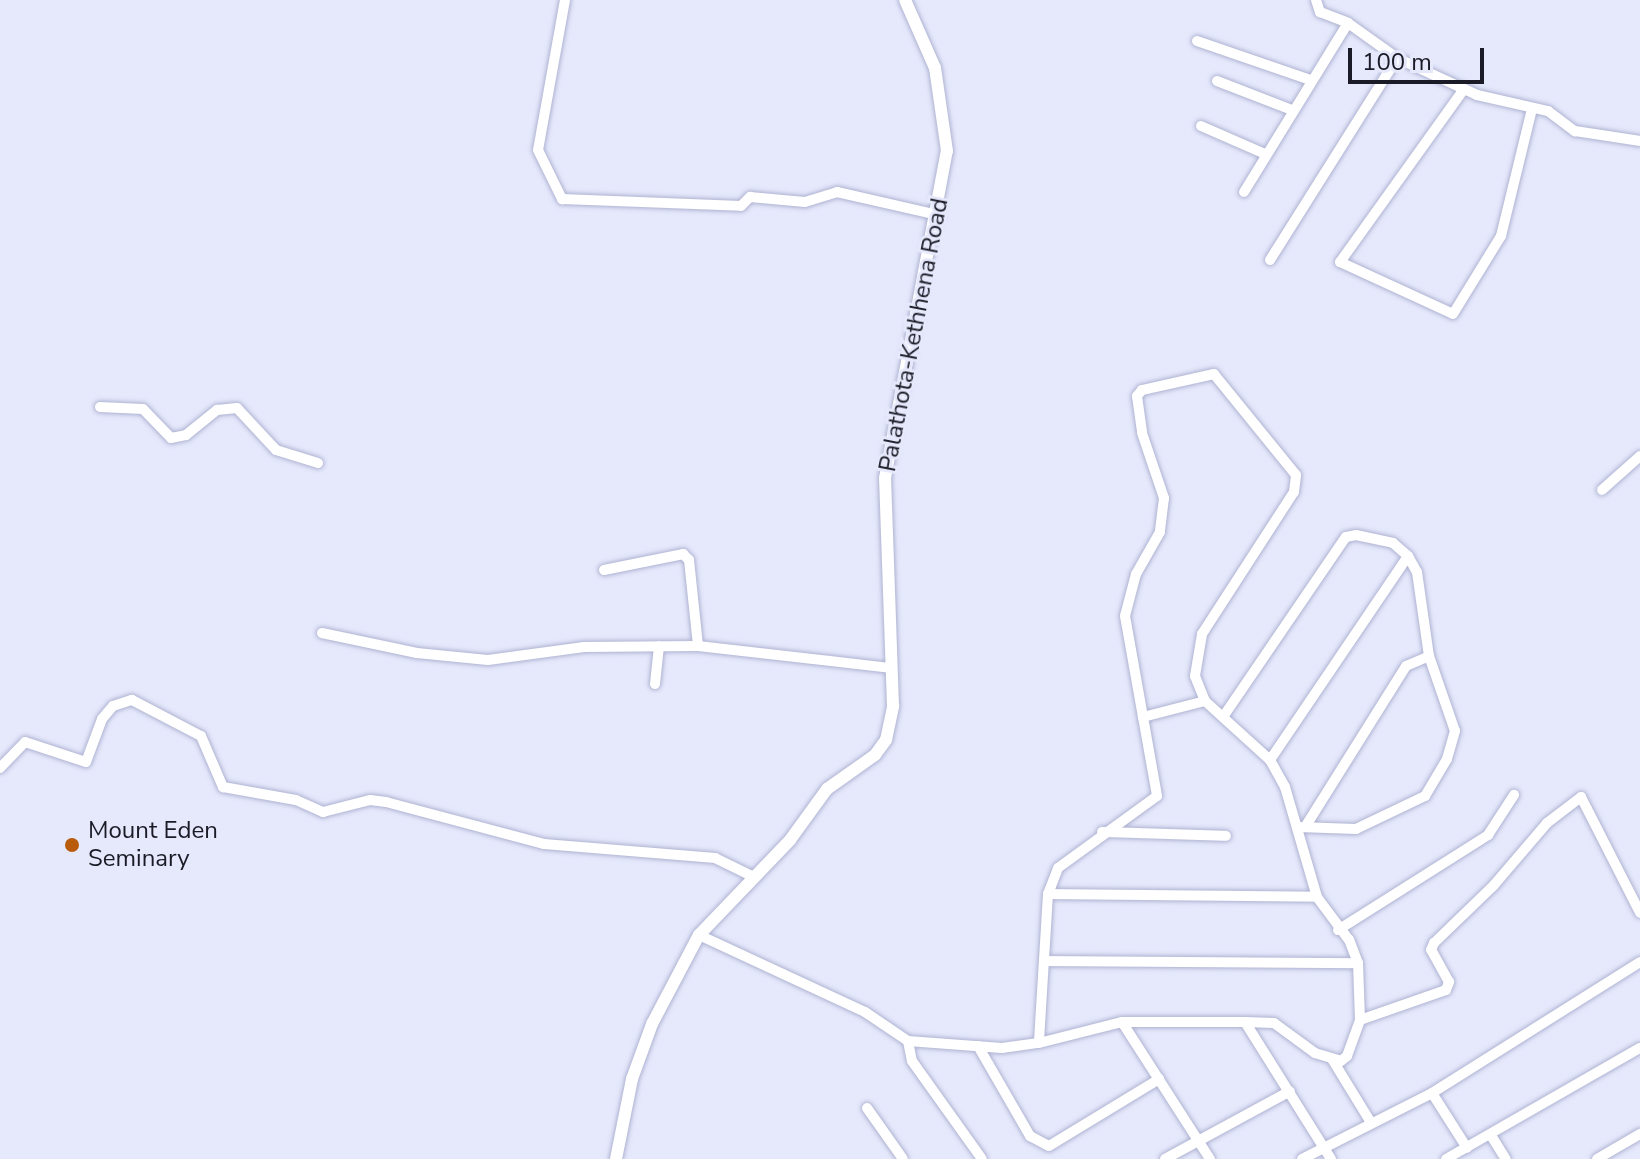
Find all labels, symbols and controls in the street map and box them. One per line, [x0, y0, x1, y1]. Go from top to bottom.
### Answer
scale bar [1352, 32, 1488, 82]
text: 100 m [1362, 46, 1432, 78]
street label: Palathota-Kethhena Road [873, 196, 955, 474]
place label: Mount Eden Seminary [88, 817, 218, 873]
marker: Mount Eden Seminary [63, 836, 81, 854]

